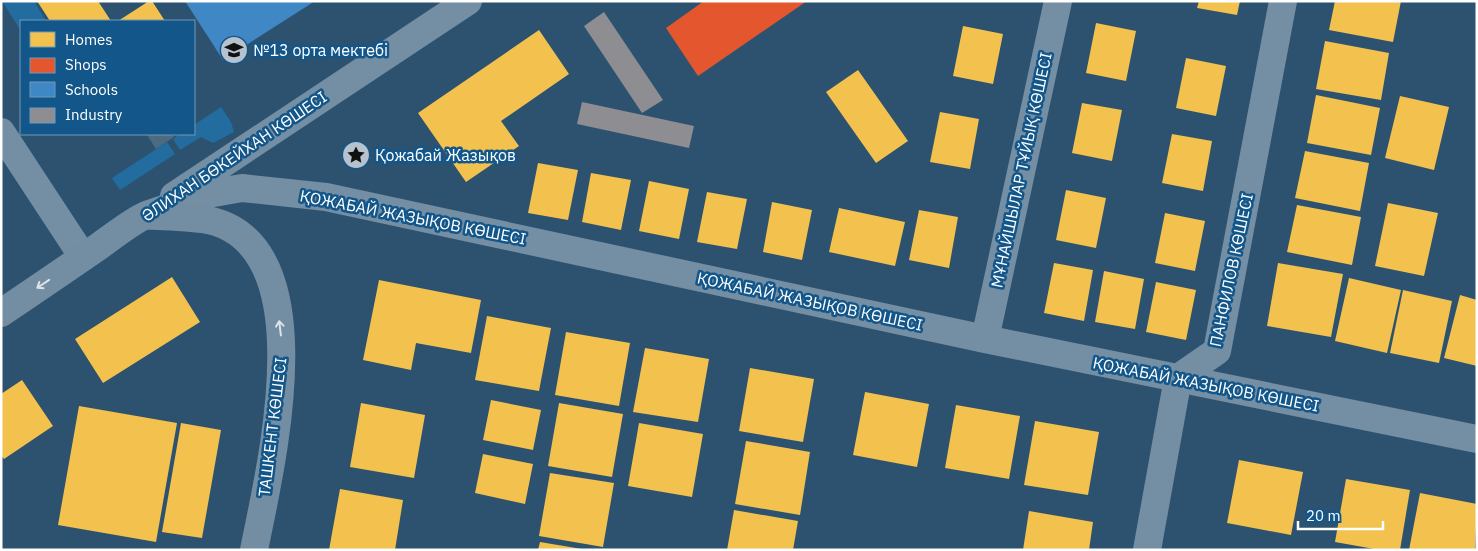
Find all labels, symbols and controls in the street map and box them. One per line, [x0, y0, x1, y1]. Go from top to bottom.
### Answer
legend [20, 20, 195, 135]
text: Homes [65, 30, 113, 49]
school or university icon: №13 орта мектебі [219, 35, 249, 65]
place label: №13 орта мектебі [253, 40, 388, 60]
street label: МҰНАЙШЫЛАР ТҰЙЫҚ КӨШЕСІ [986, 50, 1056, 290]
text: Shops [65, 55, 107, 74]
text: Schools [65, 80, 118, 99]
street label: ӘЛИХАН БӨКЕЙХАН КӨШЕСІ [138, 87, 330, 225]
text: Industry [65, 105, 123, 124]
place icon: Қожабай Жазықов [341, 140, 371, 170]
place label: Қожабай Жазықов [375, 145, 516, 165]
street label: ҚОЖАБАЙ ЖАЗЫҚОВ КӨШЕСІ [298, 185, 528, 249]
street label: ПАНФИЛОВ КӨШЕСІ [1205, 191, 1257, 349]
street label: ҚОЖАБАЙ ЖАЗЫҚОВ КӨШЕСІ [695, 267, 925, 335]
one-way arrow [36, 279, 50, 289]
one-way arrow [275, 321, 285, 337]
street label: ҚОЖАБАЙ ЖАЗЫҚОВ КӨШЕСІ [1091, 352, 1321, 416]
street label: ТАШКЕНТ КӨШЕСІ [254, 356, 290, 498]
scale bar [1298, 498, 1383, 530]
text: 20 m [1306, 506, 1341, 525]

